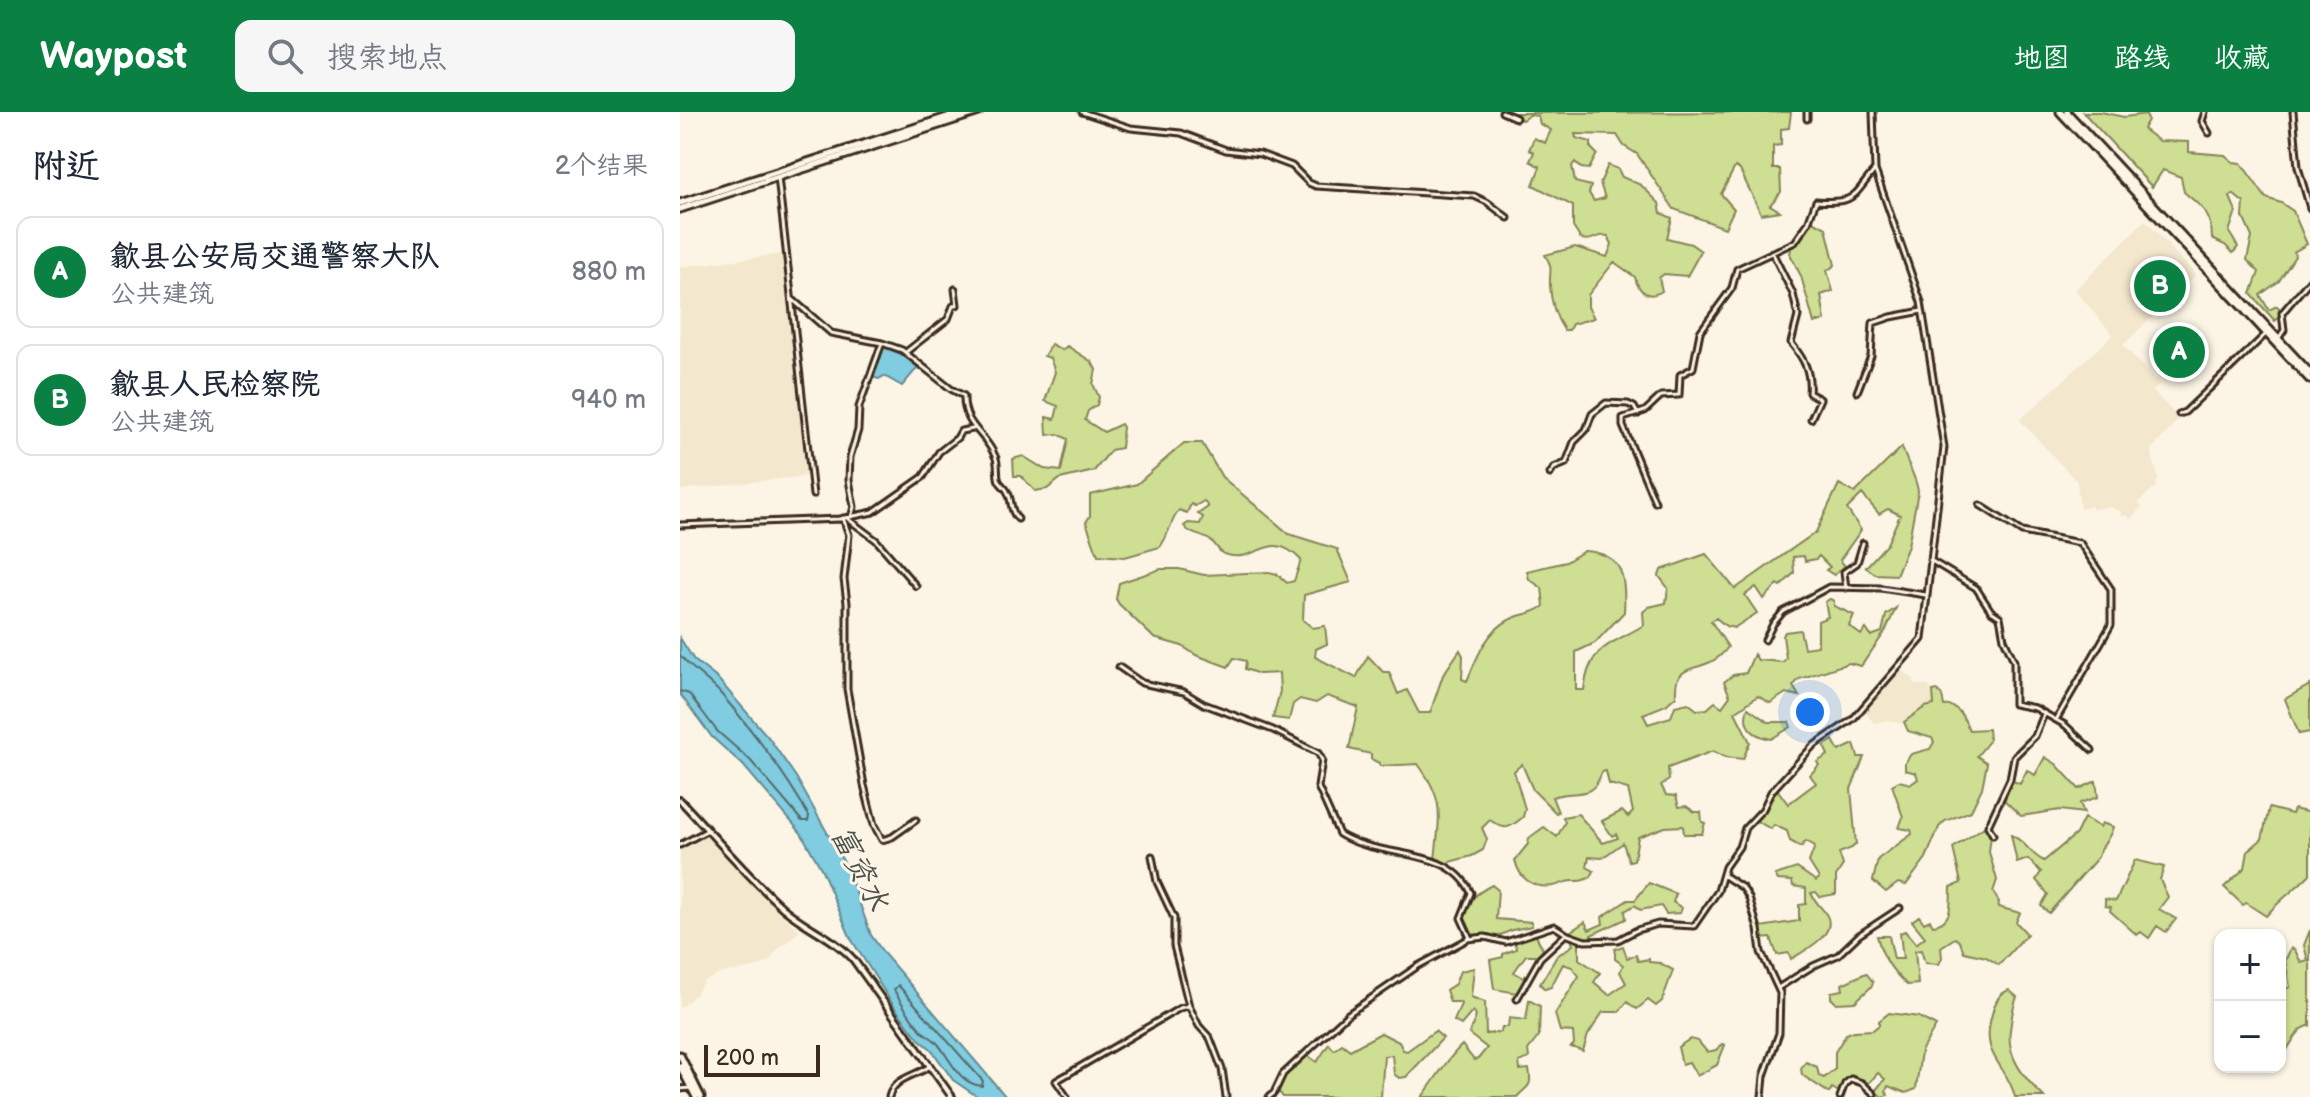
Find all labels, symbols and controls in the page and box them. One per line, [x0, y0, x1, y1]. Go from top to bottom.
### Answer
search box [235, 20, 795, 92]
text: Waypost [40, 34, 187, 79]
icon: search [263, 34, 307, 78]
text: 搜索地点 [327, 40, 447, 76]
text: 地图 [2014, 42, 2070, 75]
text: 路线 [2114, 42, 2170, 75]
text: 收藏 [2214, 42, 2270, 75]
text: 附近 [32, 146, 100, 187]
text: 2个结果 [555, 151, 648, 182]
text: 歙县公安局交通警察大队 [110, 239, 440, 275]
pin: B [2134, 256, 2186, 316]
text: A [52, 257, 68, 288]
text: 880 m [572, 257, 646, 288]
text: 公共建筑 [110, 279, 214, 310]
pin: A [2153, 322, 2205, 382]
text: 歙县人民检察院 [110, 367, 320, 403]
text: B [51, 385, 69, 416]
text: 940 m [571, 385, 646, 416]
text: 公共建筑 [110, 407, 214, 438]
your location [1790, 692, 1830, 732]
water label: 富资水 [823, 820, 896, 918]
map controls [2214, 929, 2286, 1073]
button: + [2214, 929, 2286, 1001]
button: − [2214, 1001, 2286, 1073]
scale bar [704, 1041, 820, 1077]
text: 200 m [716, 1045, 779, 1072]

